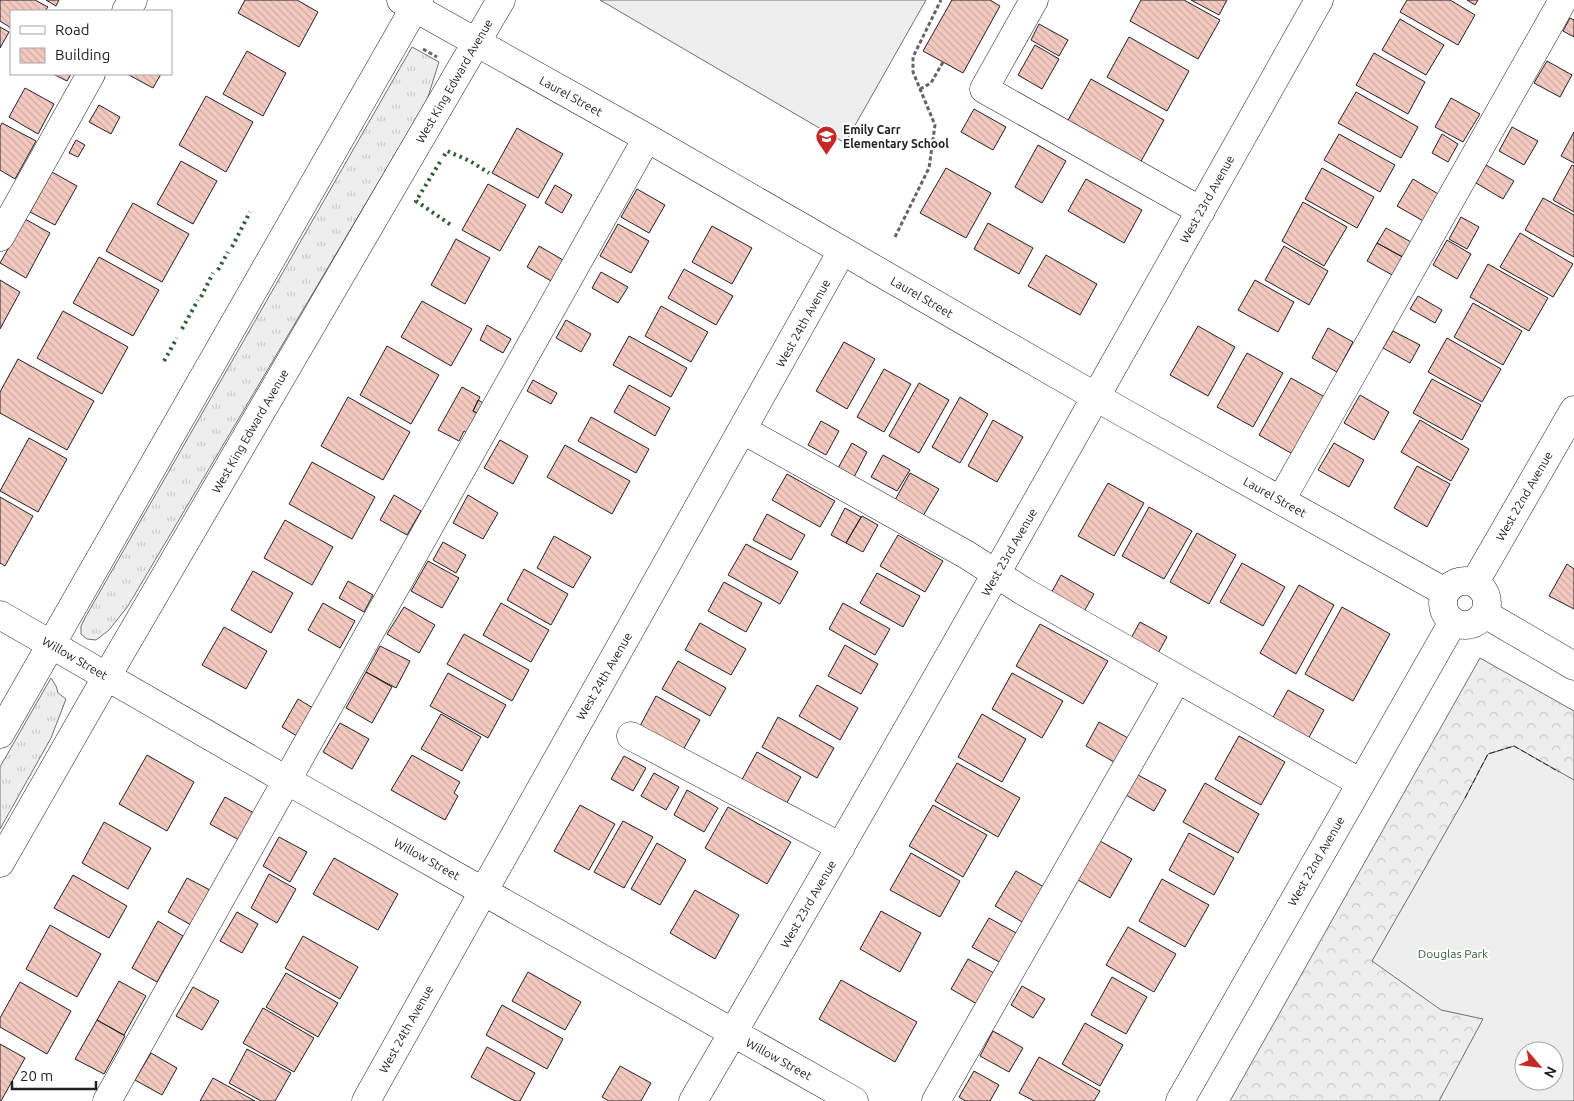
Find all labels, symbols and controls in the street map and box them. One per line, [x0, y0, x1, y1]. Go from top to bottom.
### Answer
legend [10, 10, 172, 75]
street label: West King Edward Avenue [413, 17, 495, 145]
text: Road [55, 21, 90, 38]
text: Building [55, 46, 110, 63]
street label: Laurel Street [537, 73, 605, 119]
place label: Emily Carr Elementary School [843, 123, 949, 150]
school or university icon: Emily Carr Elementary School [815, 124, 839, 155]
street label: West 23rd Avenue [1177, 153, 1237, 245]
street label: Laurel Street [889, 274, 956, 320]
street label: West 24th Avenue [773, 277, 833, 369]
street label: West King Edward Avenue [209, 367, 291, 495]
street label: West 22nd Avenue [1493, 449, 1555, 543]
street label: Laurel Street [1241, 474, 1309, 520]
street label: West 23rd Avenue [979, 506, 1039, 598]
street label: West 24th Avenue [574, 630, 634, 722]
street label: Willow Street [40, 634, 110, 682]
street label: West 22nd Avenue [1285, 814, 1347, 908]
street label: Willow Street [392, 836, 462, 883]
street label: West 23rd Avenue [778, 858, 838, 950]
park label: Douglas Park [1418, 947, 1488, 960]
street label: West 24th Avenue [376, 983, 436, 1075]
street label: Willow Street [744, 1036, 814, 1083]
north arrow [1514, 1041, 1564, 1091]
scale bar [12, 1058, 96, 1090]
text: N [1541, 1064, 1560, 1080]
text: 20 m [20, 1067, 53, 1084]

